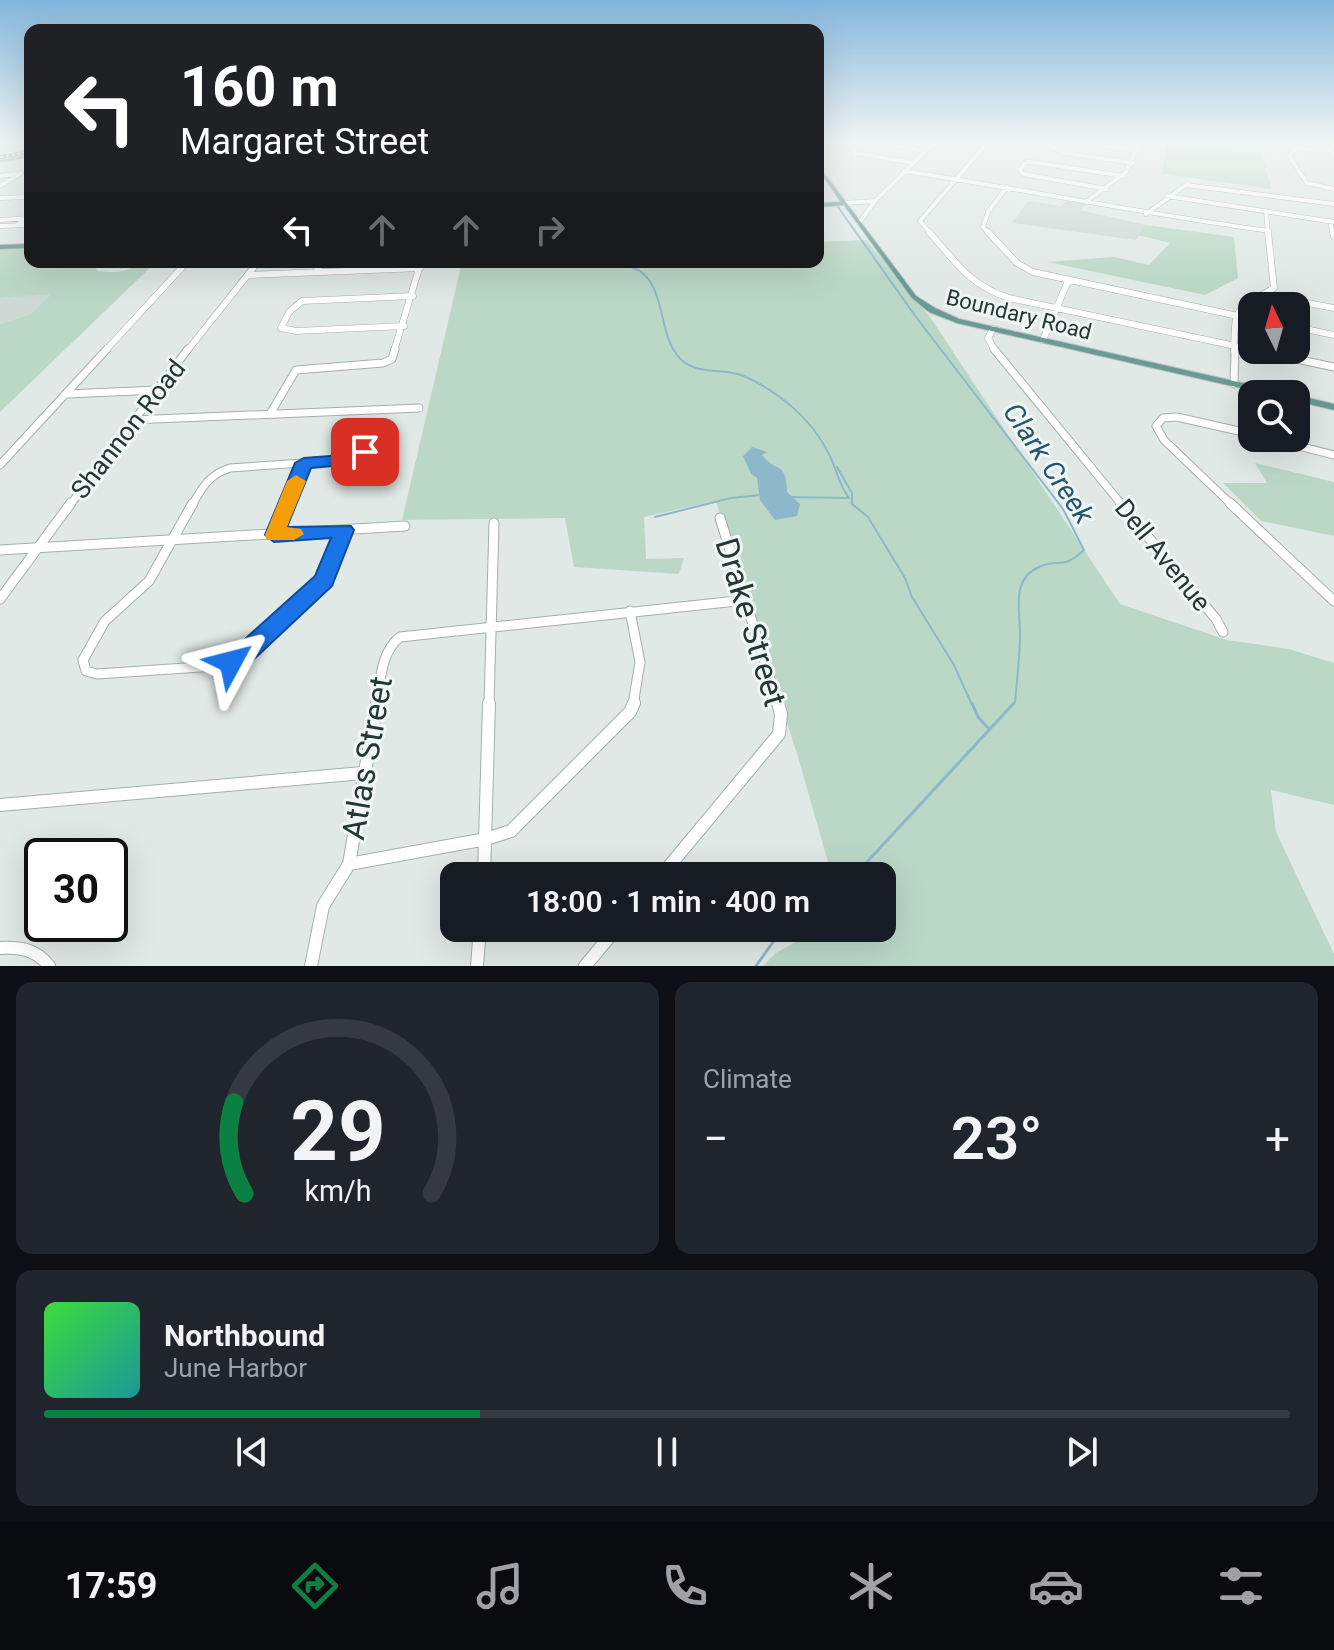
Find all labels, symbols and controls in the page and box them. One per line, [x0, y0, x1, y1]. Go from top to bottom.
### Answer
text: 160 m [180, 54, 339, 120]
icon: left [48, 56, 152, 160]
text: Margaret Street [180, 121, 429, 163]
icon: left [276, 208, 320, 252]
icon: ahead [360, 208, 404, 252]
icon: ahead [444, 208, 488, 252]
icon: right [528, 208, 572, 252]
street label: Boundary Road [944, 284, 1094, 345]
north arrow [1238, 292, 1310, 364]
map controls [1238, 292, 1310, 452]
street label: Shannon Road [64, 354, 192, 504]
button: search [1238, 380, 1310, 452]
water label: Clark Creek [996, 397, 1102, 531]
pin [331, 418, 399, 486]
icon: arrive [343, 430, 387, 474]
street label: Dell Avenue [1109, 493, 1217, 617]
street label: Drake Street [707, 533, 795, 711]
position arrow [189, 620, 273, 704]
street label: Atlas Street [334, 673, 400, 843]
speed limit sign: 30 [24, 838, 128, 942]
text: 18:00 · 1 min · 400 m [526, 884, 810, 919]
text: Climate [703, 1064, 792, 1094]
text: 29 [290, 1083, 385, 1180]
text: 23° [951, 1103, 1042, 1174]
text: − [703, 1113, 728, 1165]
text: + [1265, 1113, 1290, 1165]
text: km/h [304, 1174, 371, 1208]
text: Northbound [164, 1318, 325, 1353]
text: June Harbor [164, 1353, 307, 1383]
icon: previous [230, 1430, 274, 1474]
icon: pause [645, 1430, 689, 1474]
icon: next [1060, 1430, 1104, 1474]
icon: directions [287, 1558, 343, 1614]
icon: music [472, 1558, 528, 1614]
icon: phone [657, 1558, 713, 1614]
icon: climate [843, 1558, 899, 1614]
icon: car [1028, 1558, 1084, 1614]
icon: filters [1213, 1558, 1269, 1614]
text: 17:59 [65, 1565, 157, 1607]

